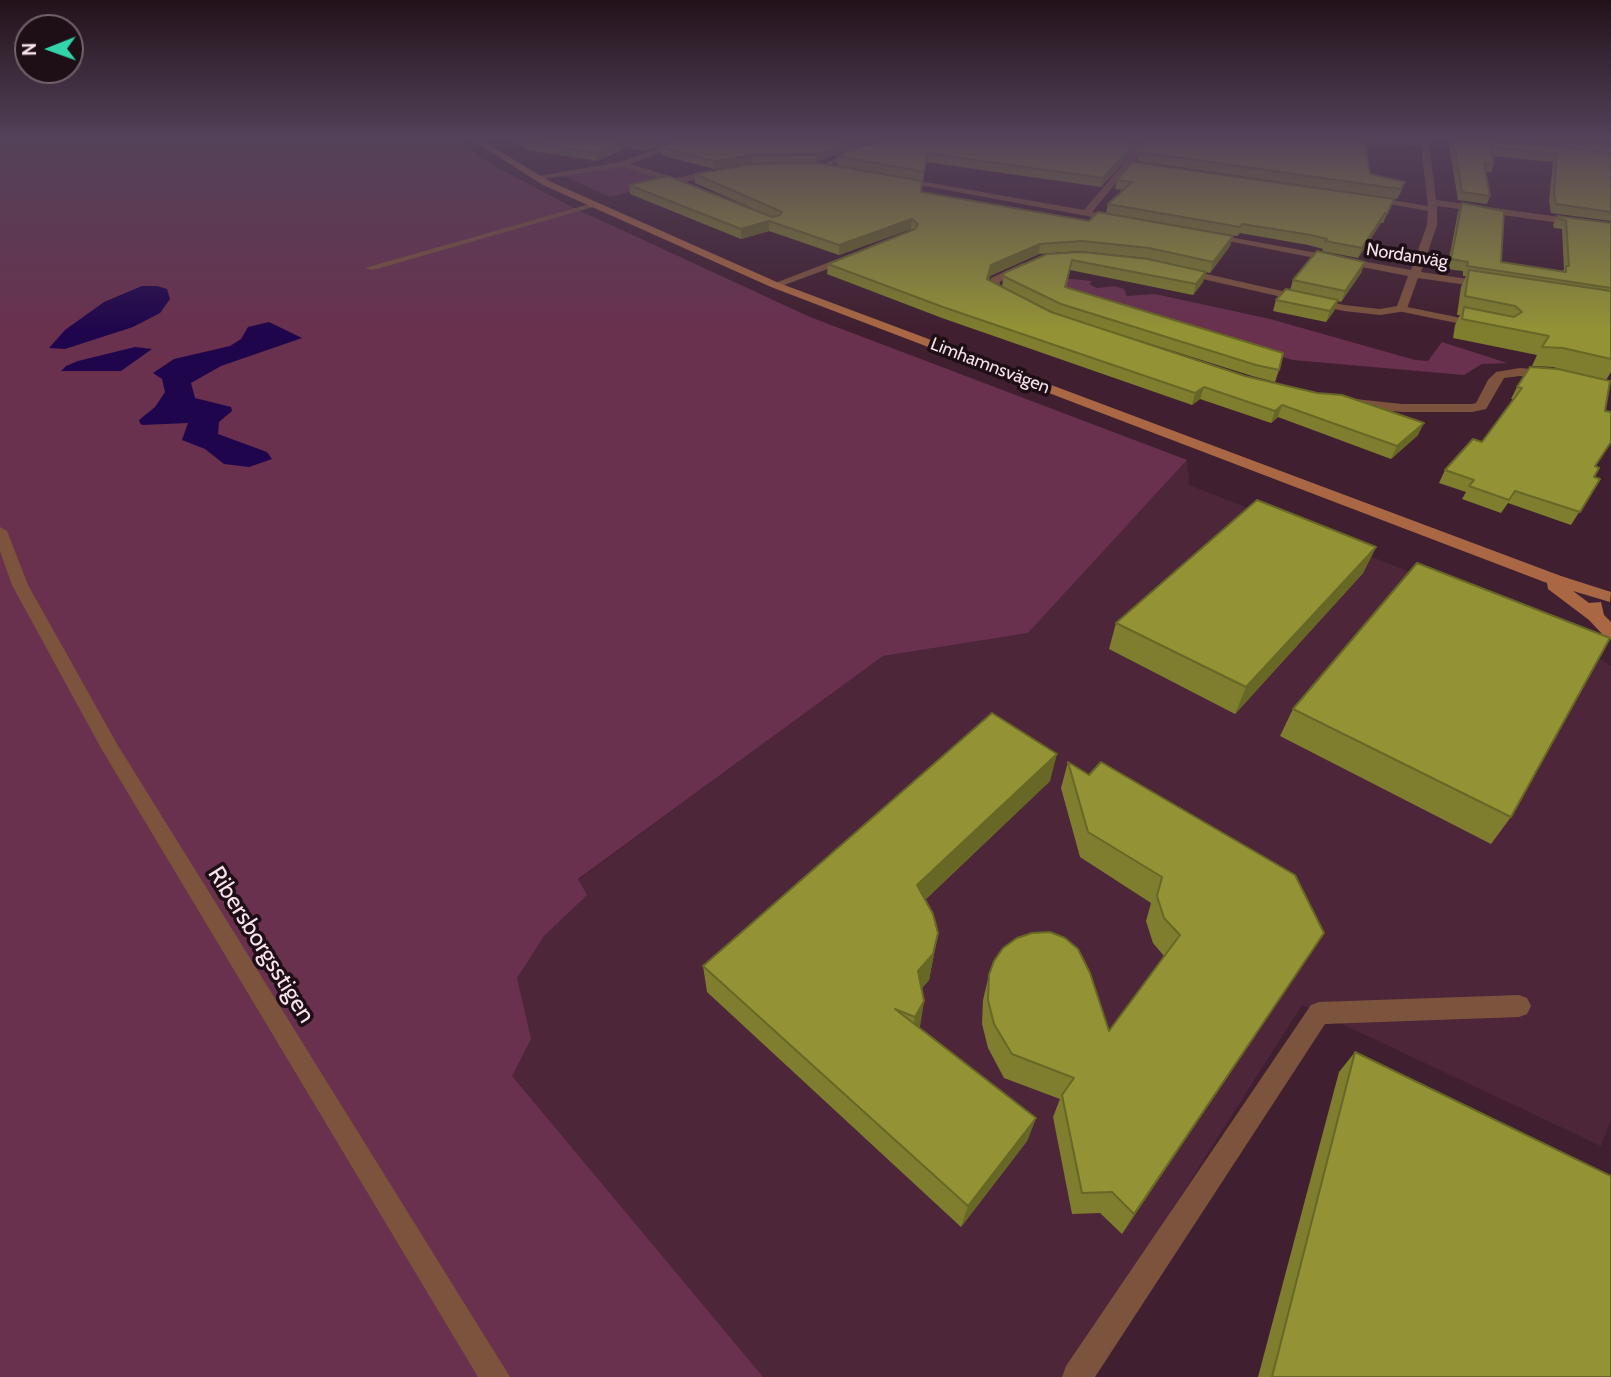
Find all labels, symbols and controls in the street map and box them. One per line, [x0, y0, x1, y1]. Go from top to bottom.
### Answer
north arrow [14, 14, 84, 84]
text: N [18, 42, 41, 56]
street label: Nordanväg [1365, 239, 1449, 273]
street label: Limhamnsvägen [927, 333, 1053, 399]
street label: Ribersborgsstigen [201, 861, 321, 1029]

